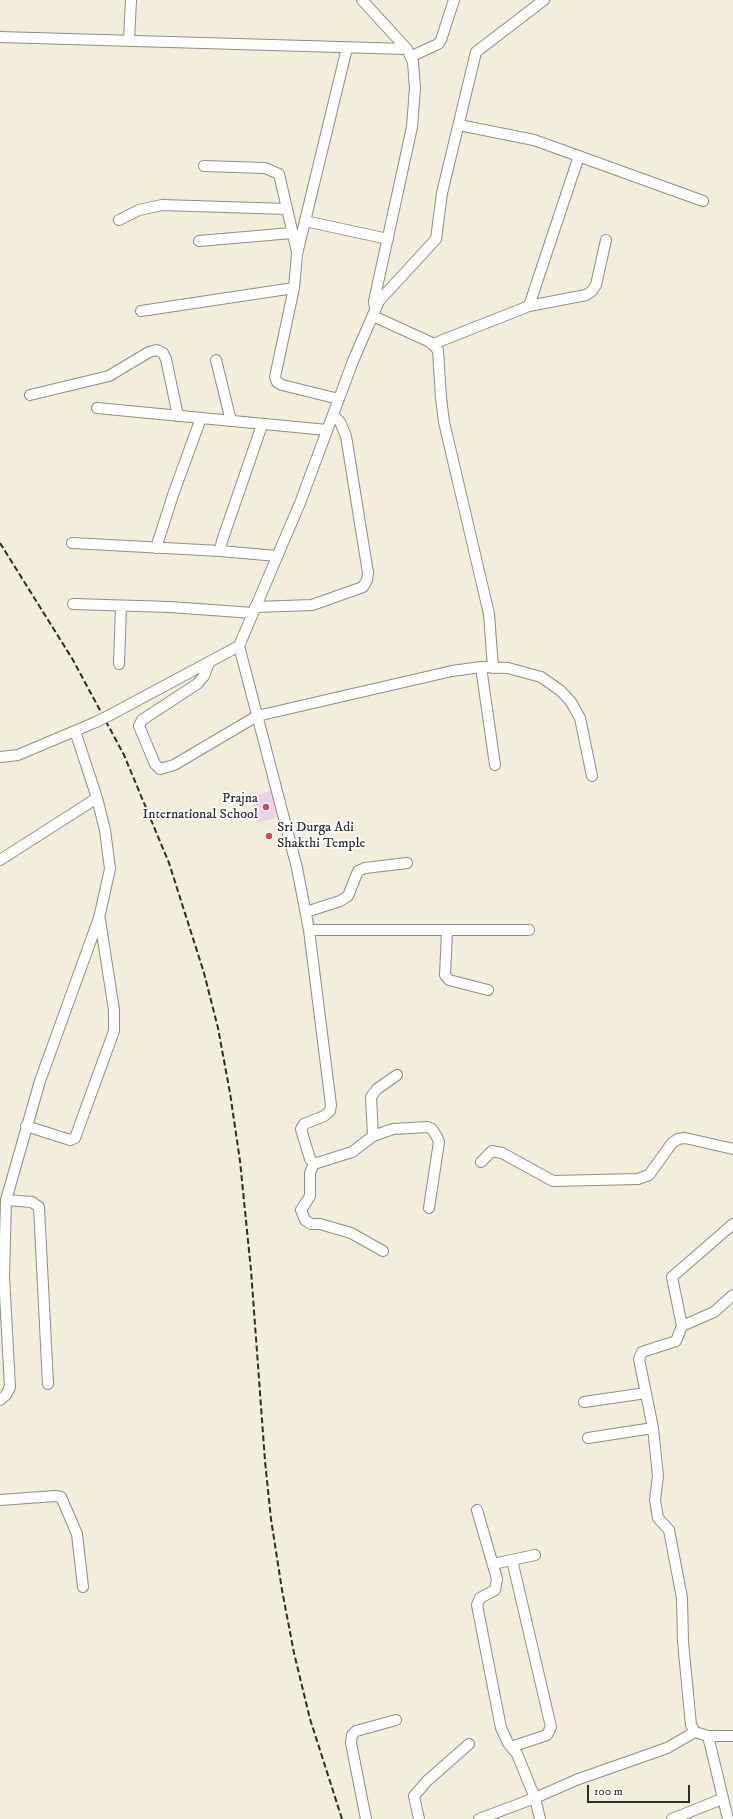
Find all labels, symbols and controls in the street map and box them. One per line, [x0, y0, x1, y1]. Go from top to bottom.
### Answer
place label: Prajna International School [142, 791, 258, 824]
marker: Prajna International School [261, 802, 271, 812]
place label: Sri Durga Adi Shakthi Temple [277, 820, 365, 852]
marker: Sri Durga Adi Shakthi Temple [264, 831, 274, 841]
scale bar [589, 1777, 692, 1803]
text: 100 m [594, 1784, 623, 1799]

